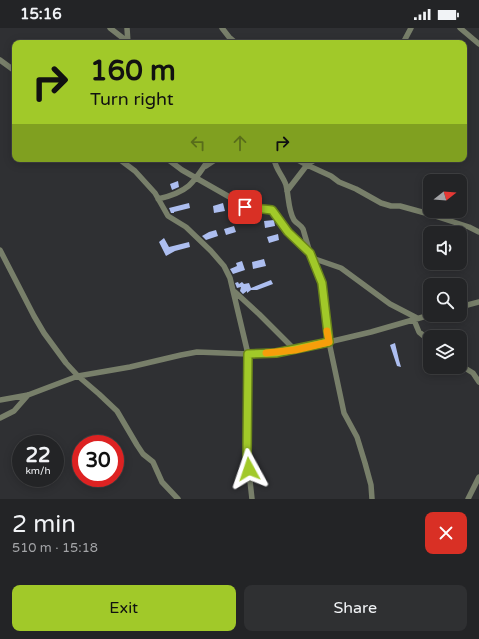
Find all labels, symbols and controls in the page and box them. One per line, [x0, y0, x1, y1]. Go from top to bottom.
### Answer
text: 15:16 [20, 5, 62, 23]
text: 160 m [90, 54, 176, 88]
icon: right [24, 56, 76, 108]
text: Turn right [90, 88, 174, 110]
icon: left [187, 132, 209, 154]
icon: ahead [229, 132, 251, 154]
icon: right [271, 132, 293, 154]
north arrow [423, 174, 467, 218]
map controls [423, 174, 467, 374]
pin [228, 190, 262, 224]
icon: arrive [234, 196, 256, 218]
button: sound [423, 226, 467, 270]
button: search [423, 278, 467, 322]
button: layers [423, 330, 467, 374]
speed limit sign: 30 [72, 435, 124, 487]
text: 22 [25, 444, 51, 468]
position arrow [228, 448, 270, 490]
text: km/h [25, 465, 51, 477]
text: 2 min [12, 510, 76, 539]
button: close [425, 512, 467, 554]
text: 510 m · 15:18 [12, 540, 98, 556]
button: Exit [12, 585, 236, 631]
button: Share [244, 585, 467, 631]

